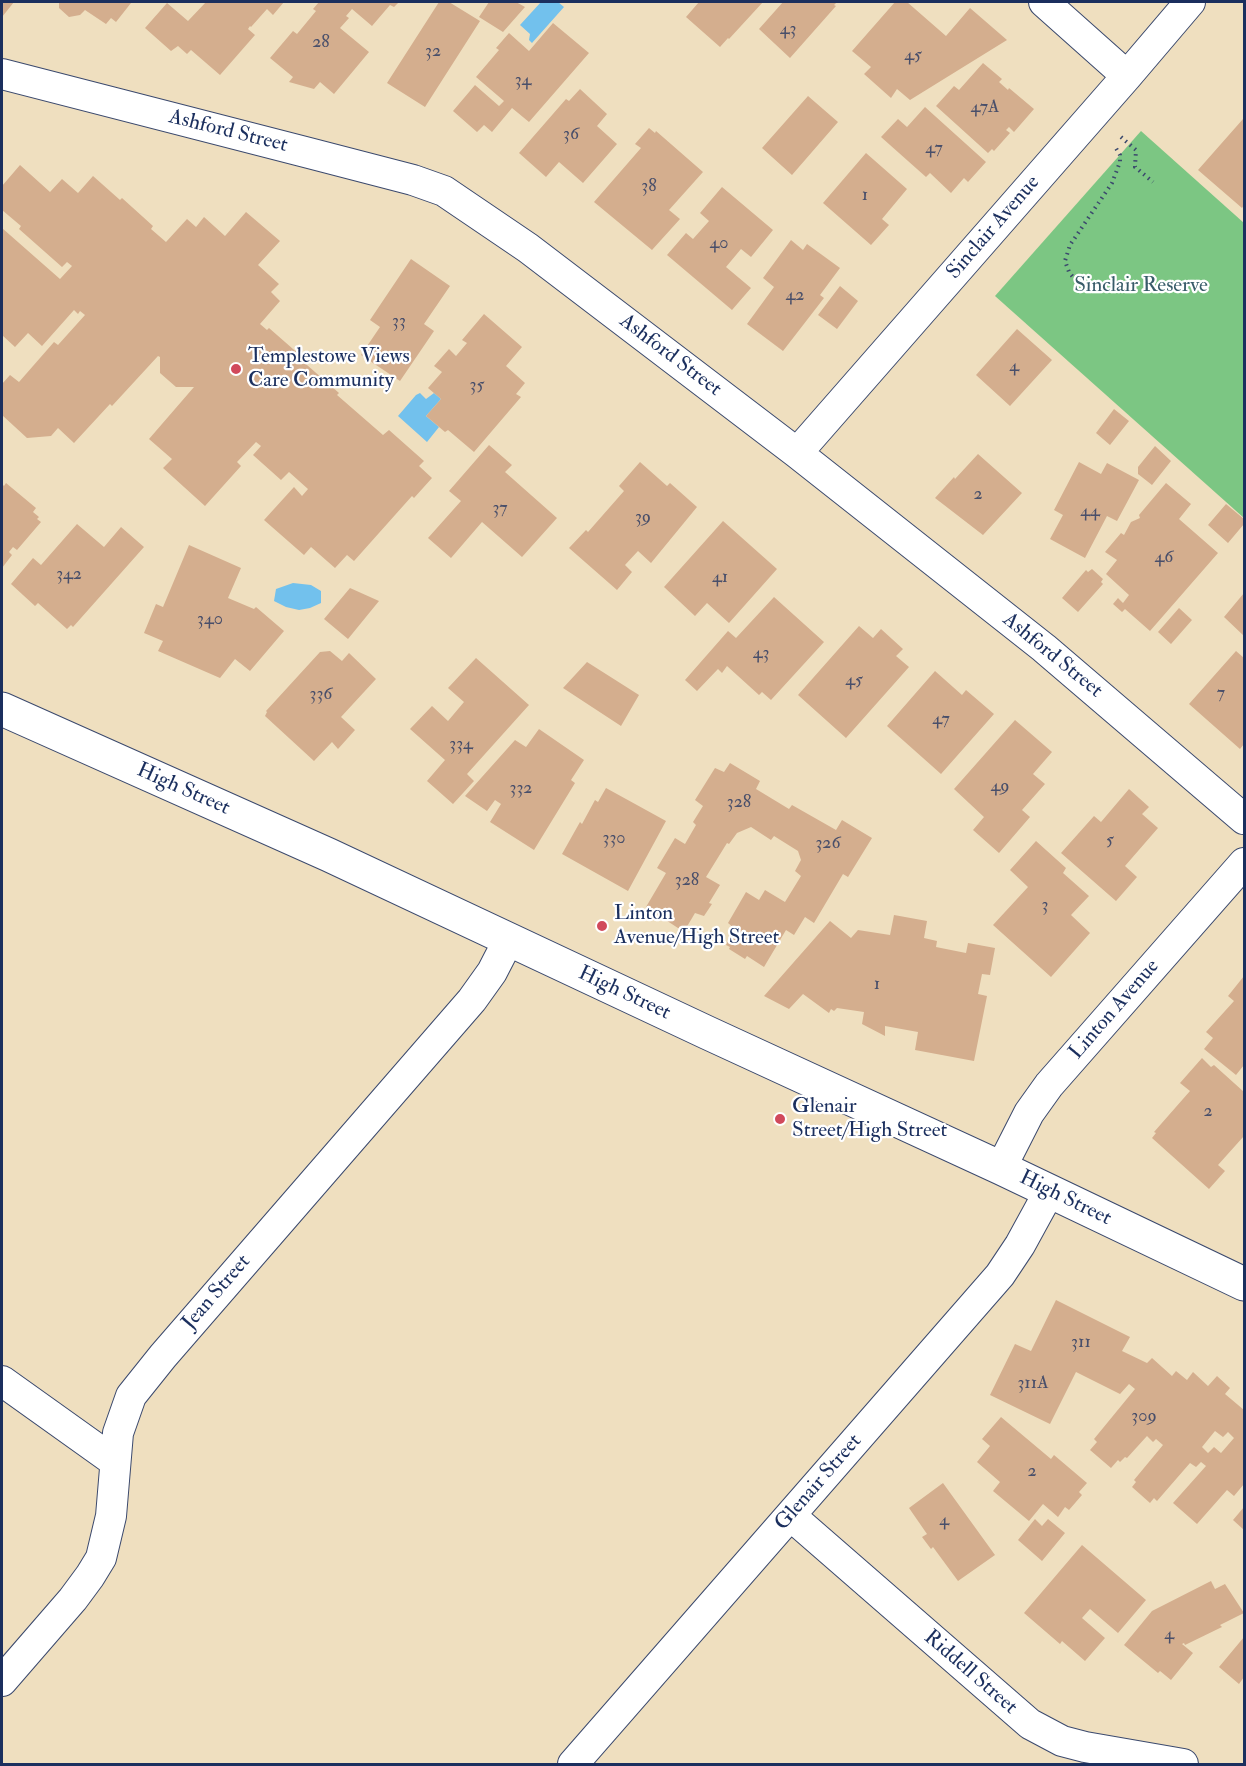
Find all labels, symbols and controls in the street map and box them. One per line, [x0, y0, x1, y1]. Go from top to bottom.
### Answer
house number: 43 [780, 19, 796, 41]
house number: 28 [312, 32, 330, 54]
house number: 32 [425, 41, 441, 63]
house number: 45 [904, 45, 922, 67]
house number: 34 [515, 70, 531, 92]
house number: 47A [971, 97, 999, 119]
street label: Ashford Street [166, 105, 290, 159]
house number: 36 [563, 124, 579, 146]
house number: 47 [925, 138, 943, 160]
street label: Sinclair Avenue [942, 171, 1046, 285]
house number: 38 [641, 176, 657, 198]
house number: 1 [862, 185, 868, 207]
house number: 40 [710, 233, 728, 255]
park label: Sinclair Reserve [1074, 273, 1208, 299]
house number: 42 [786, 285, 804, 307]
street label: Ashford Street [614, 309, 726, 403]
house number: 33 [392, 311, 406, 333]
place label: Templestowe Views Care Community [248, 344, 410, 394]
house number: 4 [1009, 356, 1019, 378]
marker: Templestowe Views Care Community [229, 362, 243, 376]
house number: 35 [470, 375, 484, 397]
house number: 2 [973, 484, 983, 506]
house number: 37 [492, 498, 508, 520]
house number: 44 [1080, 501, 1100, 523]
house number: 39 [635, 507, 651, 529]
house number: 46 [1155, 547, 1173, 569]
house number: 342 [56, 564, 82, 586]
house number: 41 [712, 567, 728, 589]
street label: Ashford Street [997, 608, 1107, 704]
house number: 340 [197, 609, 223, 631]
house number: 43 [753, 643, 769, 665]
house number: 45 [845, 670, 863, 692]
house number: 7 [1217, 683, 1225, 705]
house number: 336 [310, 684, 332, 706]
house number: 47 [932, 709, 950, 731]
house number: 334 [449, 734, 473, 756]
street label: High Street [133, 758, 233, 822]
house number: 49 [991, 776, 1009, 798]
house number: 332 [510, 778, 532, 800]
house number: 328 [727, 792, 751, 814]
house number: 330 [602, 828, 626, 850]
house number: 5 [1106, 830, 1114, 852]
house number: 326 [815, 833, 841, 855]
house number: 328 [675, 870, 699, 892]
house number: 3 [1042, 895, 1048, 917]
place label: Linton Avenue/High Street [614, 901, 779, 951]
marker: Linton Avenue/High Street [595, 919, 609, 933]
street label: Linton Avenue [1065, 955, 1165, 1065]
street label: High Street [574, 962, 674, 1026]
house number: 1 [874, 974, 880, 996]
place label: Glenair Street/High Street [792, 1094, 947, 1144]
house number: 2 [1203, 1101, 1213, 1123]
marker: Glenair Street/High Street [773, 1112, 787, 1126]
street label: High Street [1015, 1166, 1115, 1232]
street label: Jean Street [178, 1250, 256, 1336]
house number: 311 [1071, 1332, 1091, 1354]
house number: 311A [1017, 1373, 1049, 1395]
house number: 309 [1131, 1406, 1157, 1428]
street label: Glenair Street [770, 1430, 868, 1536]
house number: 2 [1027, 1461, 1037, 1483]
house number: 4 [939, 1510, 949, 1532]
house number: 4 [1164, 1624, 1174, 1646]
street label: Riddell Street [918, 1626, 1022, 1720]

